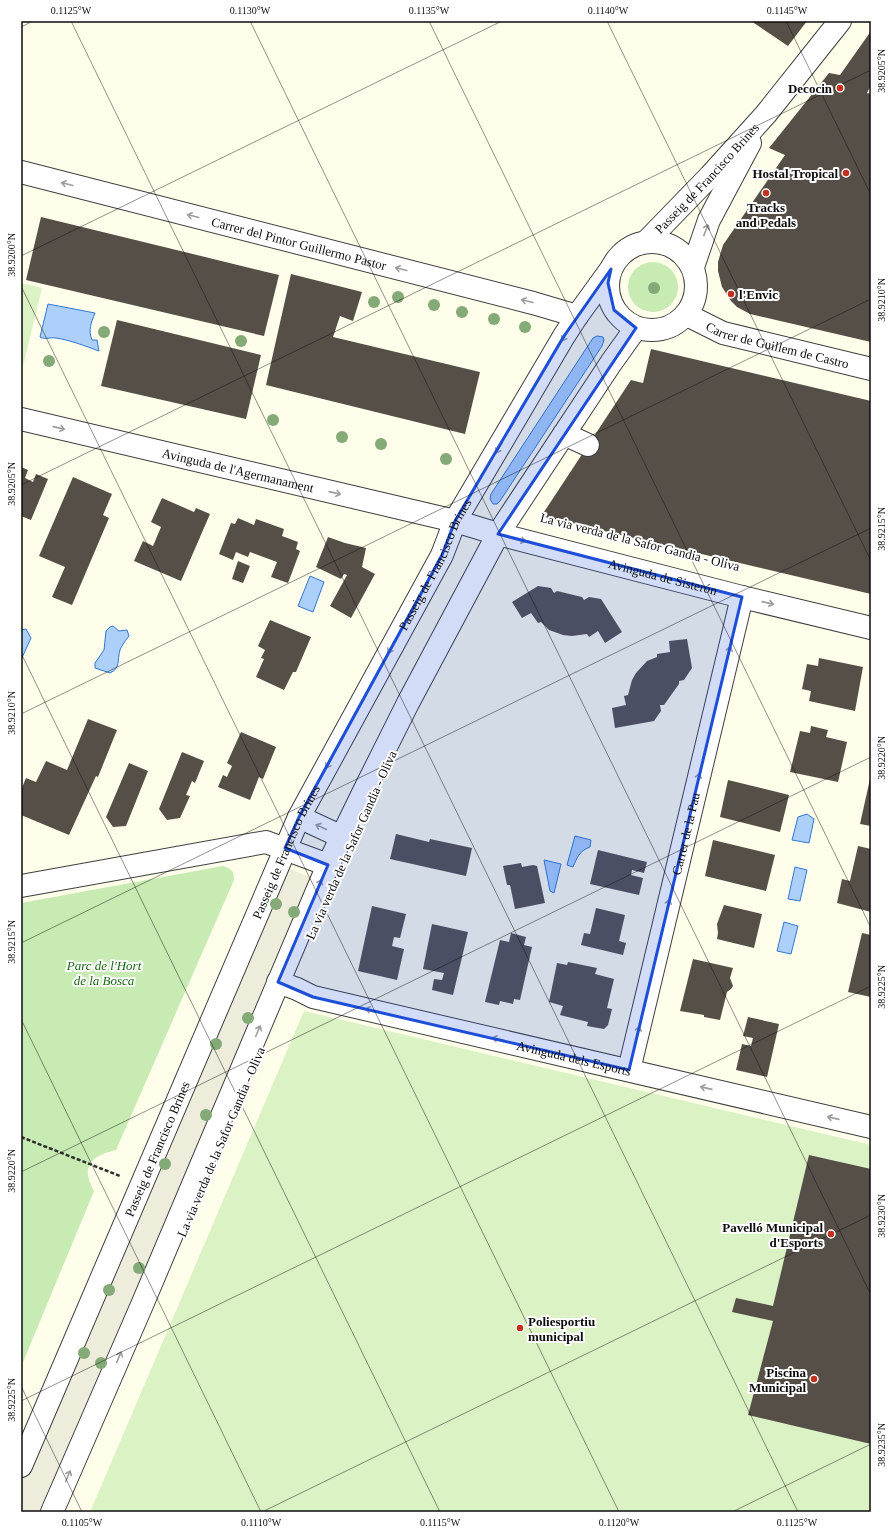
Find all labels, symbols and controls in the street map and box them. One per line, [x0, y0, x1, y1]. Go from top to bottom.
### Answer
text: 0.1125°W [51, 5, 92, 16]
text: 0.1130°W [230, 5, 271, 16]
text: 0.1135°W [409, 5, 450, 16]
text: 0.1140°W [588, 5, 629, 16]
text: 0.1145°W [767, 5, 808, 16]
text: 38.9205°N [876, 49, 887, 93]
place label: Decocin [788, 81, 833, 96]
marker: Decocin [835, 83, 845, 93]
street label: Passeig de Francisco Brines [651, 120, 762, 236]
place label: Hostal Tropical [752, 166, 838, 181]
marker: Hostal Tropical [841, 168, 851, 178]
one-way arrow [61, 180, 74, 187]
marker: Tracks and Pedals [761, 188, 771, 198]
place label: Tracks and Pedals [736, 200, 796, 230]
one-way arrow [187, 212, 200, 220]
street label: Carrer del Pintor Guillermo Pastor [210, 214, 389, 273]
one-way arrow [702, 224, 710, 236]
text: 38.9200°N [6, 233, 17, 277]
one-way arrow [394, 265, 407, 272]
text: 38.9210°N [876, 278, 887, 322]
place label: l'Envic [739, 287, 778, 302]
marker: l'Envic [726, 289, 736, 299]
one-way arrow [520, 297, 533, 304]
street label: Carrer de Guillem de Castro [704, 318, 851, 371]
one-way arrow [561, 330, 569, 341]
one-way arrow [52, 425, 65, 433]
one-way arrow [494, 442, 502, 454]
street label: Avinguda de l'Agermanament [161, 445, 316, 495]
text: 38.9205°N [6, 462, 17, 506]
one-way arrow [329, 490, 342, 497]
street label: Passeig de Francisco Brines [395, 496, 474, 633]
text: 38.9215°N [876, 507, 887, 551]
street label: La via verda de la Safor Gandia - Oliva [539, 510, 741, 574]
one-way arrow [513, 537, 526, 544]
street label: Avinguda de Sisterón [607, 555, 719, 598]
one-way arrow [761, 599, 774, 607]
one-way arrow [387, 642, 394, 654]
one-way arrow [725, 646, 733, 659]
text: 38.9210°N [6, 691, 17, 735]
text: 38.9220°N [876, 736, 887, 780]
street label: La via verda de la Safor Gandia - Oliva [302, 748, 400, 942]
one-way arrow [325, 756, 332, 768]
one-way arrow [695, 773, 703, 786]
street label: Passeig de Francisco Brines [249, 782, 323, 921]
street label: Carrer de la Pau [668, 790, 703, 876]
one-way arrow [315, 823, 327, 830]
one-way arrow [316, 880, 324, 892]
one-way arrow [665, 899, 672, 912]
text: 38.9215°N [6, 920, 17, 964]
park label: Parc de l'Hort de la Bosca [66, 958, 142, 988]
text: 38.9225°N [876, 965, 887, 1009]
one-way arrow [365, 1006, 378, 1014]
one-way arrow [254, 1025, 262, 1037]
one-way arrow [634, 1025, 642, 1038]
one-way arrow [492, 1035, 505, 1043]
street label: Avinguda dels Esports [515, 1037, 632, 1078]
street label: La via verda de la Safor Gandia - Oliva [174, 1044, 268, 1239]
street label: Passeig de Francisco Brines [121, 1079, 192, 1219]
one-way arrow [700, 1083, 713, 1091]
one-way arrow [827, 1113, 840, 1121]
text: 38.9220°N [6, 1149, 17, 1193]
text: 38.9230°N [876, 1194, 887, 1238]
place label: Pavelló Municipal d'Esports [722, 1220, 823, 1250]
marker: Pavelló Municipal d'Esports [826, 1229, 836, 1239]
place label: Poliesportiu municipal [528, 1314, 595, 1344]
marker: Poliesportiu municipal [515, 1323, 525, 1333]
one-way arrow [116, 1351, 124, 1363]
place label: Piscina Municipal [749, 1365, 806, 1395]
marker: Piscina Municipal [809, 1374, 819, 1384]
text: 38.9225°N [6, 1378, 17, 1422]
text: 38.9235°N [876, 1423, 887, 1467]
one-way arrow [65, 1471, 72, 1483]
text: 0.1105°W [62, 1517, 103, 1528]
text: 0.1110°W [241, 1517, 282, 1528]
text: 0.1115°W [420, 1517, 461, 1528]
text: 0.1120°W [599, 1517, 640, 1528]
text: 0.1125°W [777, 1517, 818, 1528]

